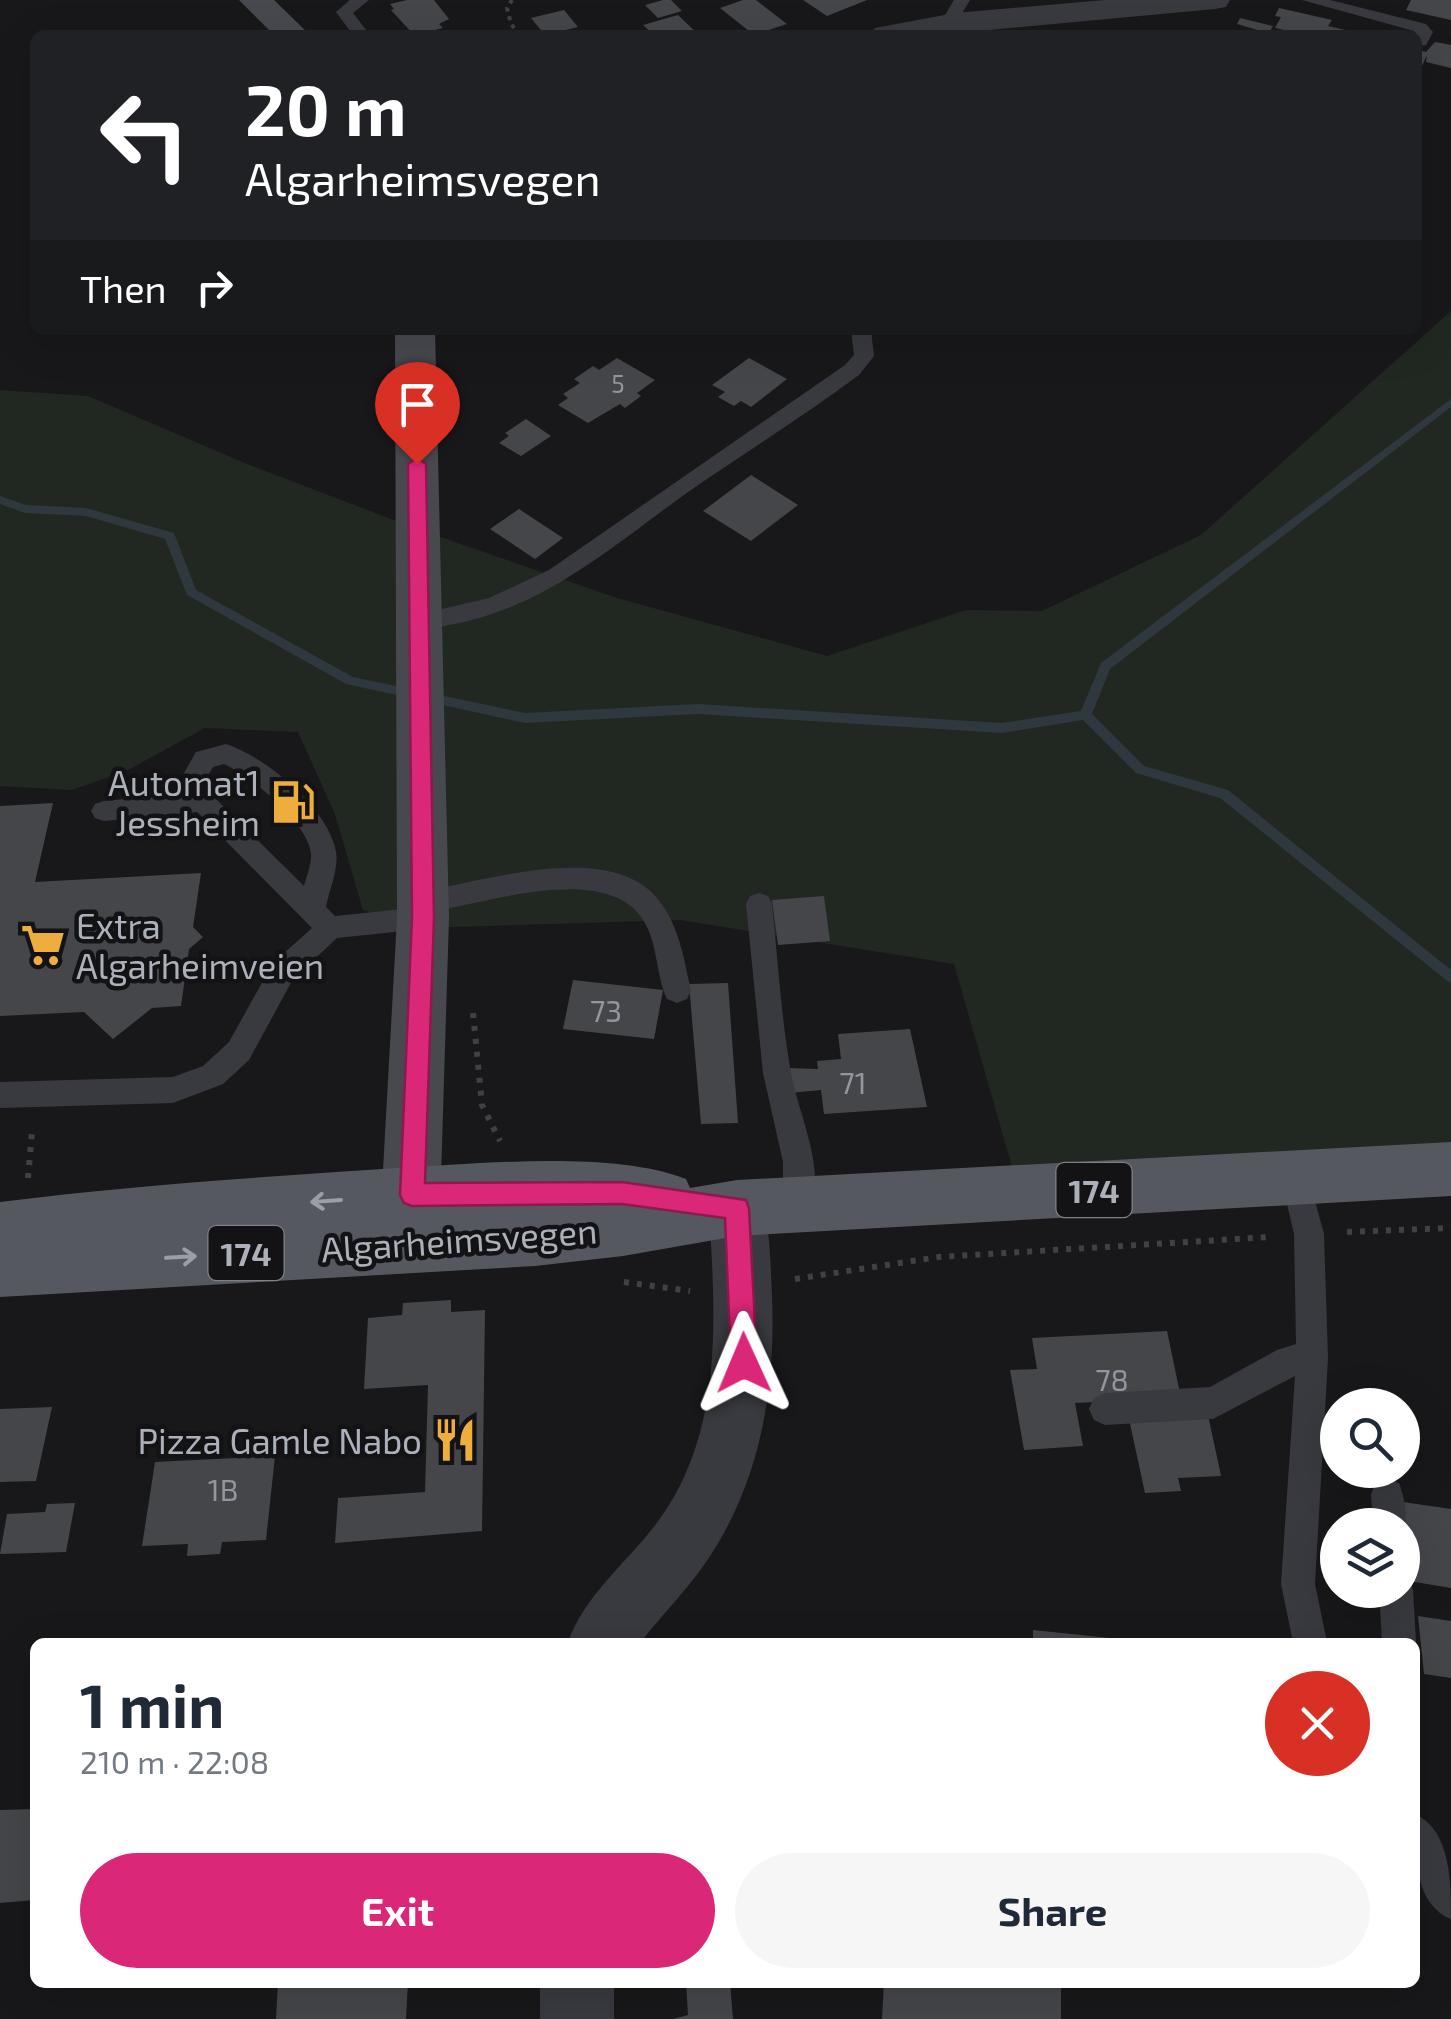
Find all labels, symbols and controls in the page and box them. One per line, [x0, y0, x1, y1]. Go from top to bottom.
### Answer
text: 20 m [245, 66, 407, 150]
icon: left [80, 70, 210, 200]
text: Algarheimsvegen [245, 151, 601, 205]
icon: right [187, 260, 242, 315]
text: Then [80, 265, 167, 311]
pin [375, 362, 460, 465]
house number: 5 [611, 368, 625, 398]
icon: arrive [390, 377, 445, 432]
place label: Automat1 Jessheim [108, 761, 260, 843]
fuel station icon: Automat1 Jessheim [269, 778, 317, 826]
place label: Extra Algarheimveien [76, 904, 324, 986]
supermarket icon: Extra Algarheimveien [19, 921, 67, 969]
house number: 73 [590, 992, 622, 1028]
house number: 71 [839, 1064, 867, 1100]
road number: 174 [1056, 1163, 1132, 1217]
one-way arrow [310, 1191, 342, 1210]
street label: Algarheimsvegen [320, 1208, 598, 1270]
road number: 174 [208, 1226, 284, 1280]
one-way arrow [164, 1247, 196, 1266]
position arrow [692, 1311, 796, 1415]
house number: 78 [1095, 1361, 1129, 1397]
map controls [1320, 1388, 1420, 1608]
button: search [1320, 1388, 1420, 1488]
restaurant icon: Pizza Gamle Nabo [431, 1416, 479, 1464]
place label: Pizza Gamle Nabo [137, 1419, 422, 1461]
house number: 1B [208, 1471, 238, 1507]
button: layers [1320, 1508, 1420, 1608]
text: 1 min [80, 1668, 224, 1740]
button: close [1265, 1671, 1370, 1776]
text: 210 m · 22:08 [80, 1742, 269, 1780]
button: Exit [80, 1853, 715, 1968]
button: Share [735, 1853, 1370, 1968]

